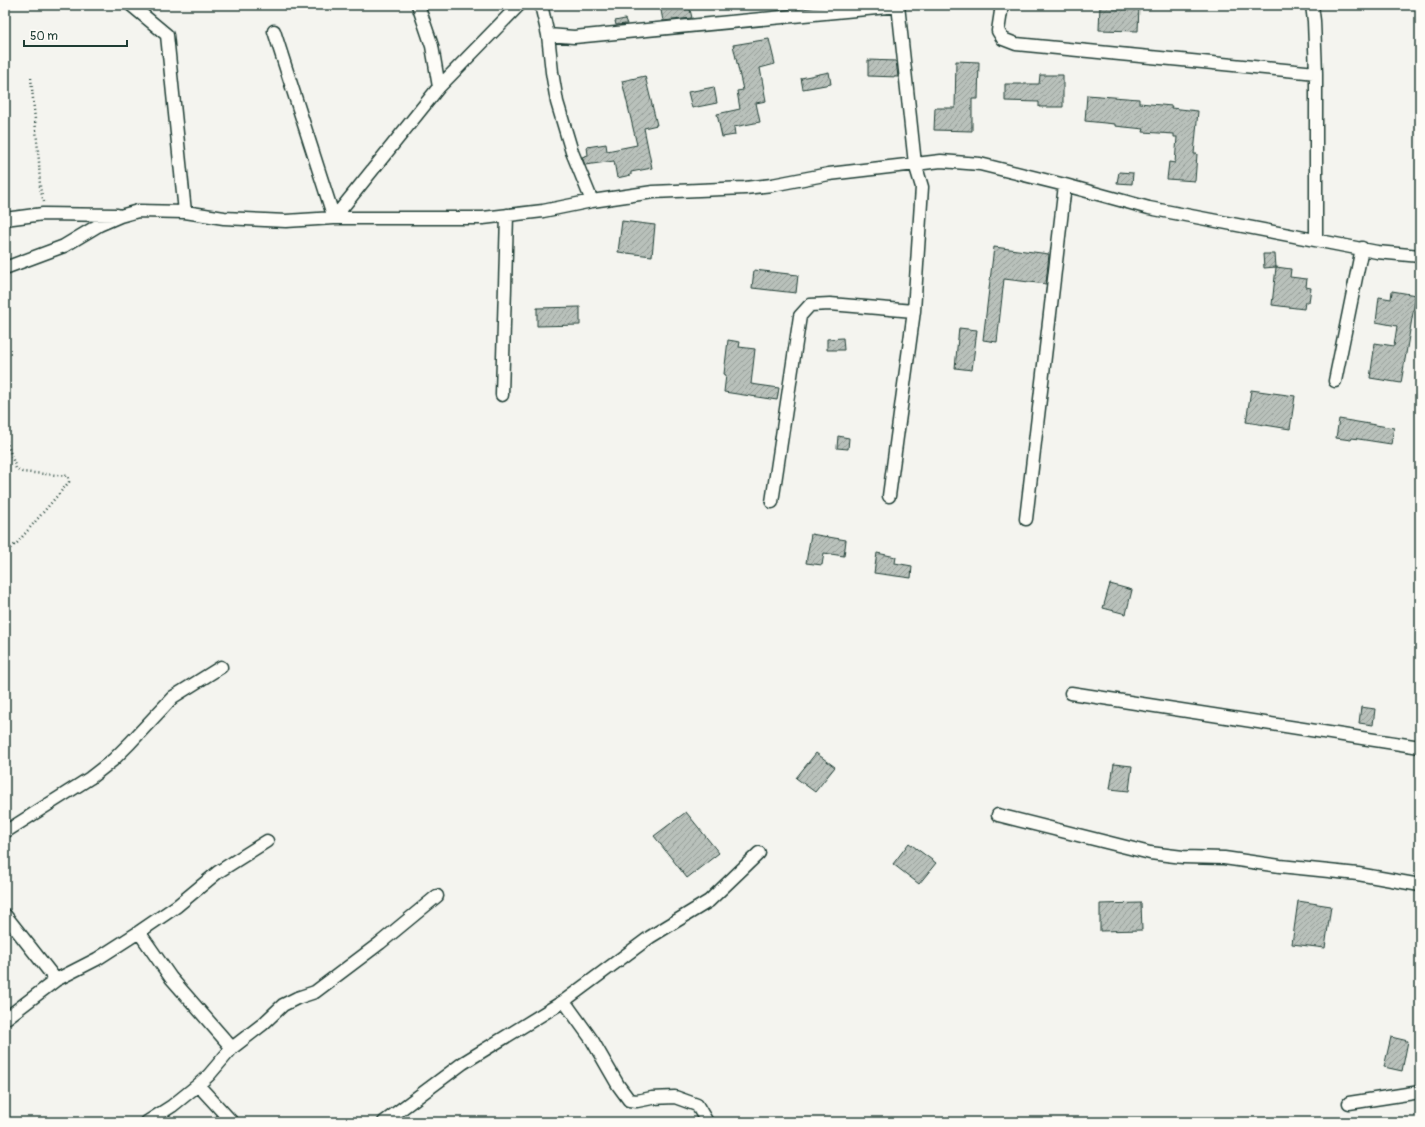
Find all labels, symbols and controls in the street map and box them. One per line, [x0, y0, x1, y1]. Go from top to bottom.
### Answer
scale bar [24, 22, 127, 48]
text: 50 m [30, 29, 58, 44]

